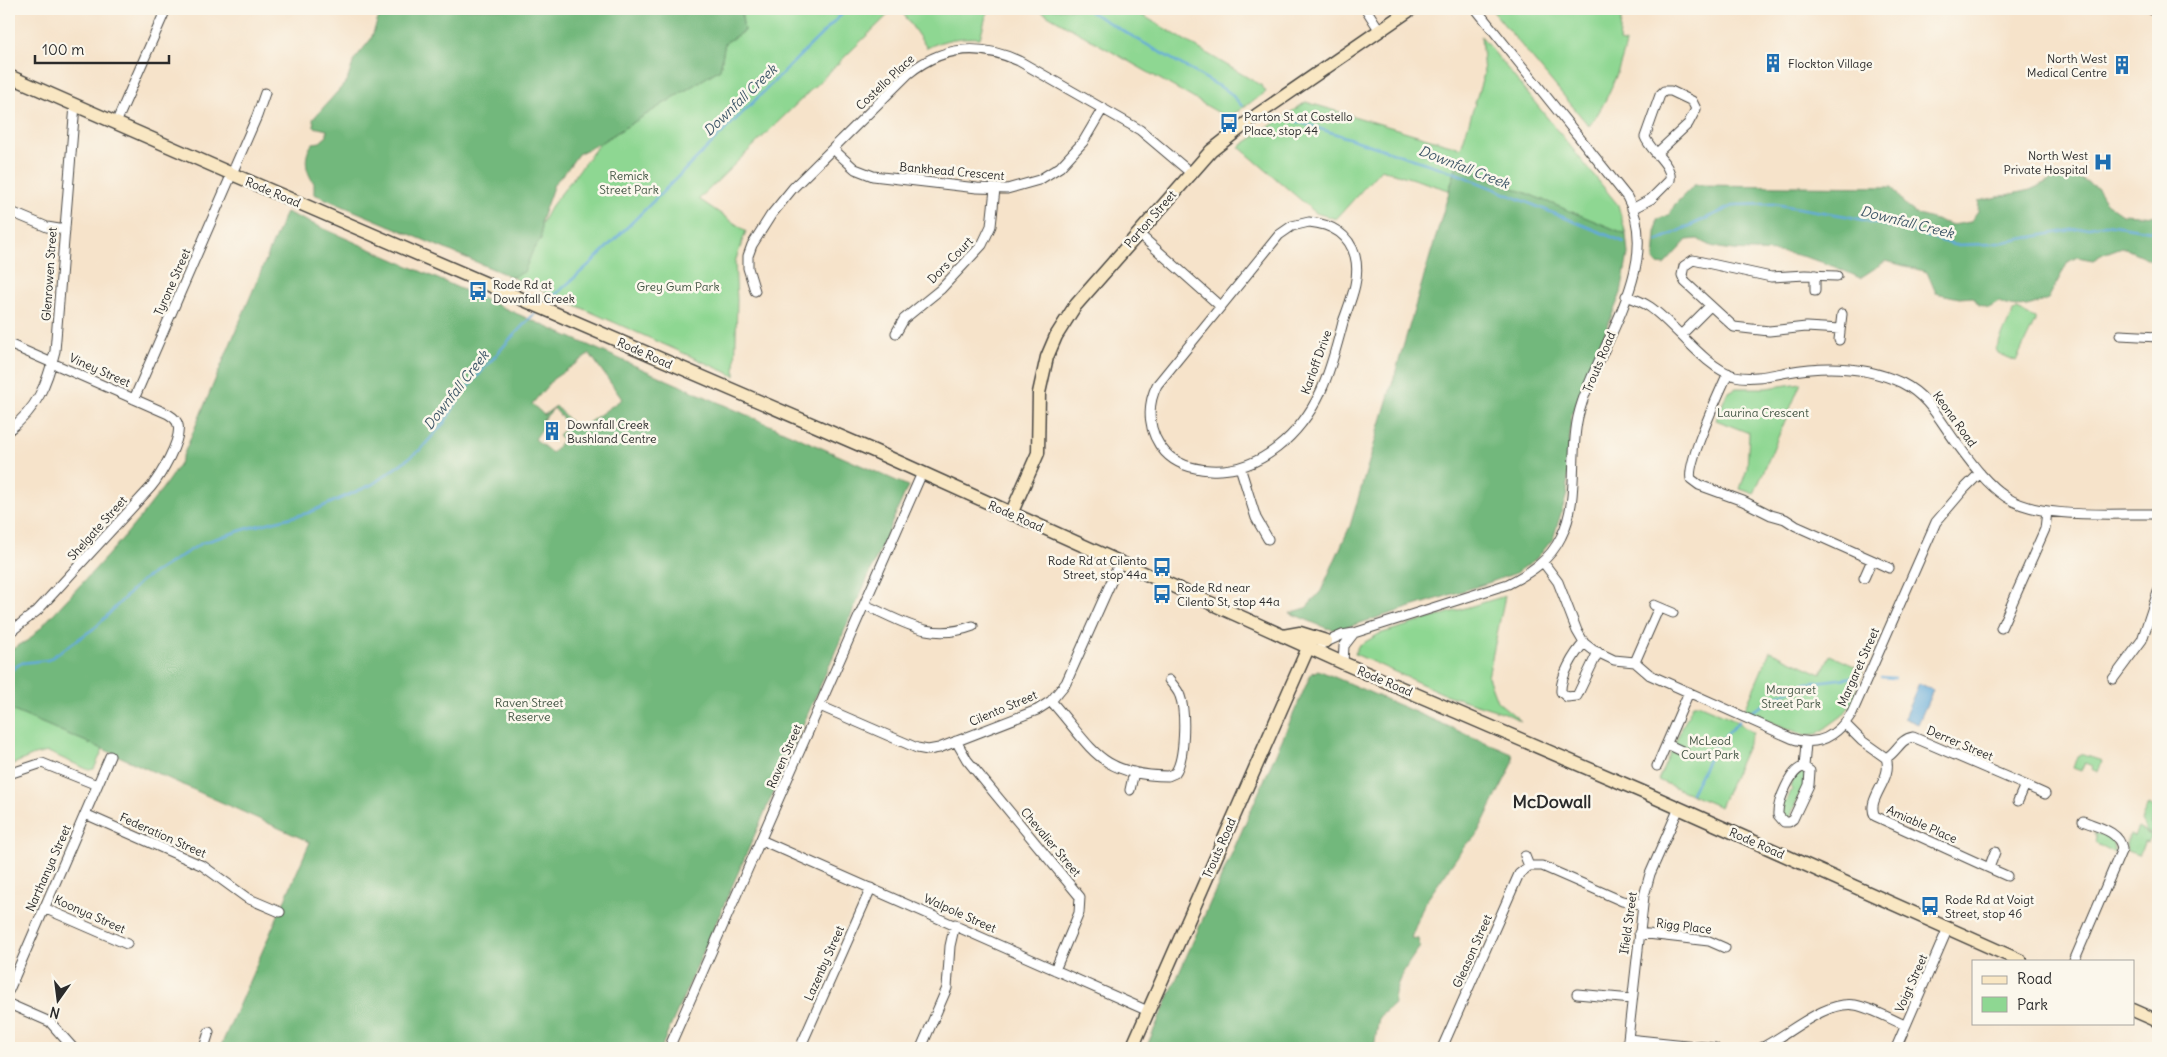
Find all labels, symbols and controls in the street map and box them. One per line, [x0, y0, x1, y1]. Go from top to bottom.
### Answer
scale bar [35, 32, 169, 64]
text: 100 m [42, 40, 84, 59]
street label: Costello Place [853, 51, 917, 113]
place label: North West Medical Centre [2027, 51, 2107, 80]
building icon: Flockton Village [1762, 52, 1784, 74]
building icon: North West Medical Centre [2111, 54, 2133, 76]
place label: Flockton Village [1788, 56, 1873, 71]
water label: Downfall Creek [699, 60, 781, 140]
place label: Parton St at Costello Place, stop 44 [1244, 109, 1353, 138]
bus stop icon: Parton St at Costello Place, stop 44 [1218, 112, 1240, 134]
water label: Downfall Creek [1416, 141, 1513, 193]
place label: North West Private Hospital [2003, 148, 2088, 177]
hospital icon: North West Private Hospital [2092, 151, 2114, 173]
street label: Bankhead Crescent [899, 159, 1005, 183]
park label: Remick Street Park [599, 168, 659, 197]
street label: Rode Road [243, 174, 303, 210]
street label: Parton Street [1121, 187, 1179, 251]
water label: Downfall Creek [1859, 202, 1956, 242]
street label: Glenrowen Street [38, 227, 60, 321]
street label: Dors Court [924, 234, 976, 286]
street label: Tyrone Street [150, 246, 194, 318]
place label: Rode Rd at Downfall Creek [493, 277, 575, 306]
park label: Grey Gum Park [636, 279, 720, 294]
bus stop icon: Rode Rd at Downfall Creek [467, 280, 489, 302]
street label: Karloff Drive [1297, 328, 1335, 396]
street label: Trouts Road [1579, 329, 1619, 395]
street label: Rode Road [615, 334, 675, 372]
water label: Downfall Creek [420, 346, 493, 433]
street label: Viney Street [67, 350, 133, 390]
street label: Keona Road [1930, 388, 1980, 450]
park label: Laurina Crescent [1717, 405, 1809, 420]
place label: Downfall Creek Bushland Centre [567, 417, 657, 446]
building icon: Downfall Creek Bushland Centre [541, 420, 563, 442]
street label: Shelgate Street [64, 493, 130, 563]
street label: Rode Road [986, 497, 1046, 535]
place label: Rode Rd at Cilento Street, stop 44a [1048, 553, 1147, 582]
bus stop icon: Rode Rd at Cilento Street, stop 44a [1151, 556, 1173, 578]
place label: Rode Rd near Cilento St, stop 44a [1177, 580, 1280, 609]
bus stop icon: Rode Rd near Cilento St, stop 44a [1151, 583, 1173, 605]
street label: Margaret Street [1834, 625, 1882, 709]
street label: Rode Road [1355, 663, 1415, 699]
park label: Margaret Street Park [1761, 682, 1821, 711]
street label: Cilento Street [967, 687, 1039, 729]
park label: Raven Street Reserve [495, 695, 563, 724]
street label: Raven Street [763, 722, 805, 790]
street label: Derrer Street [1925, 722, 1995, 764]
park label: McLeod Court Park [1681, 733, 1739, 762]
district label: McDowall [1513, 790, 1591, 813]
street label: Amiable Place [1884, 802, 1960, 846]
street label: Chevalier Street [1018, 804, 1084, 880]
street label: Federation Street [117, 809, 209, 861]
street label: Trouts Road [1199, 815, 1239, 881]
street label: Narthanya Street [22, 822, 74, 914]
street label: Rode Road [1727, 824, 1787, 862]
street label: Walpole Street [921, 890, 999, 936]
street label: Ifield Street [1616, 891, 1640, 955]
street label: Koonya Street [52, 892, 128, 936]
place label: Rode Rd at Voigt Street, stop 46 [1945, 892, 2034, 921]
bus stop icon: Rode Rd at Voigt Street, stop 46 [1919, 895, 1941, 917]
street label: Gleason Street [1449, 912, 1495, 990]
street label: Rigg Place [1655, 915, 1713, 937]
street label: Lazenby Street [801, 923, 847, 1003]
street label: Voigt Street [1892, 952, 1930, 1014]
legend [1972, 960, 2134, 1024]
text: Road [2017, 969, 2052, 988]
north arrow [32, 974, 82, 1024]
text: Park [2017, 995, 2048, 1014]
text: N [48, 1003, 62, 1023]

